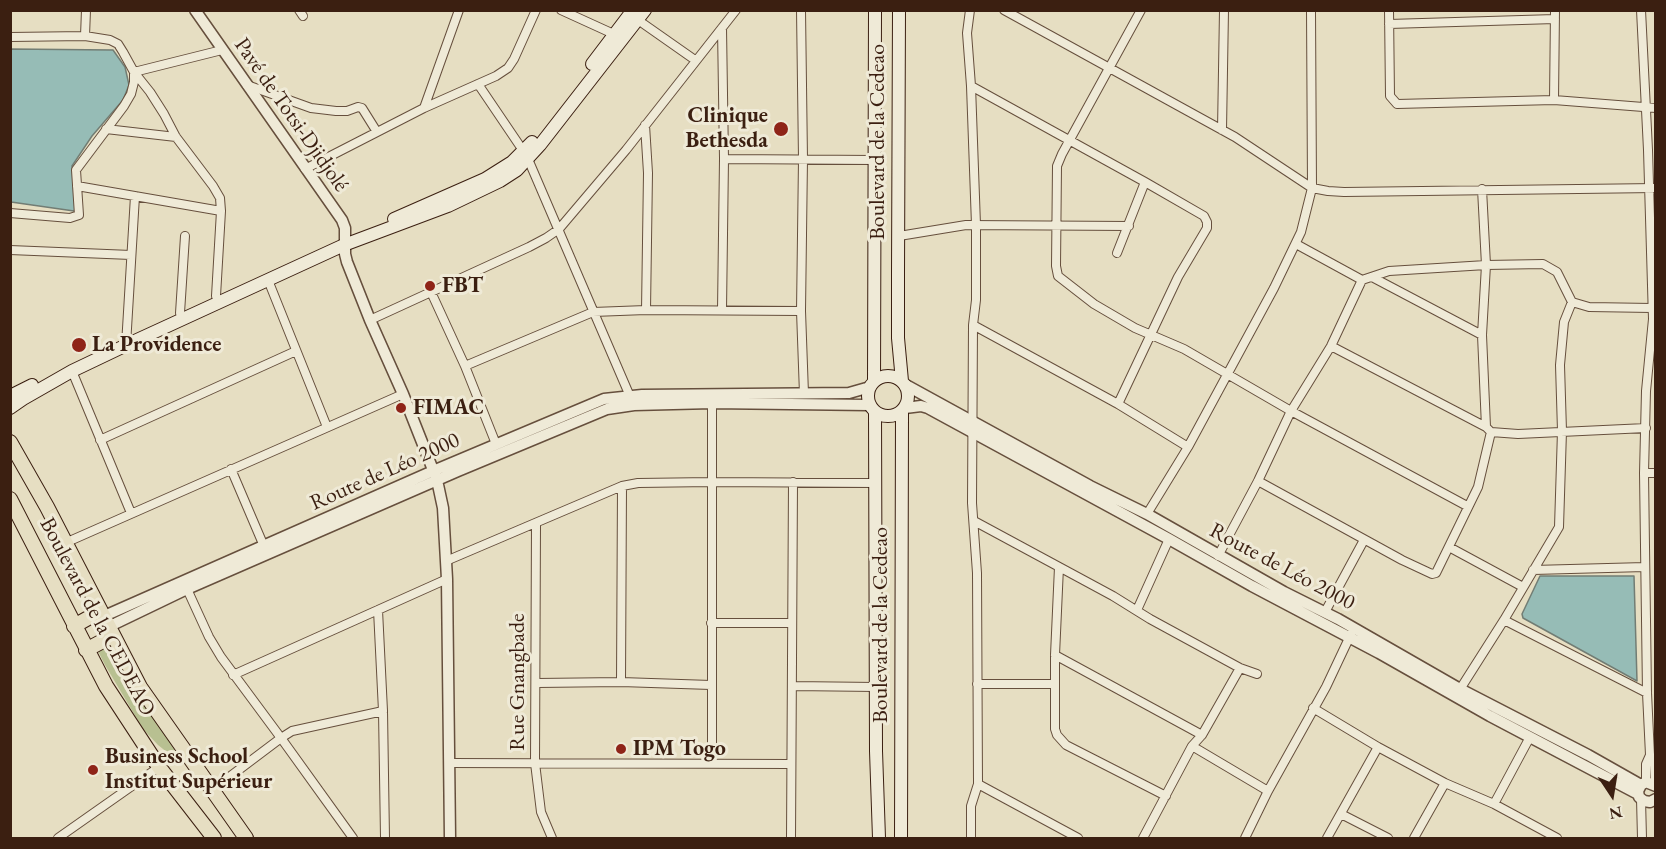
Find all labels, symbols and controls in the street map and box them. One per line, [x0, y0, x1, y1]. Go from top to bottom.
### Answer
street label: Pavé de Totsi-Djidjolé [228, 33, 354, 197]
street label: Boulevard de la Cedeao [865, 44, 891, 240]
place label: Clinique Bethesda [686, 103, 768, 154]
marker: Clinique Bethesda [772, 120, 790, 138]
place label: FBT [442, 273, 483, 299]
marker: FBT [423, 279, 437, 293]
place label: La Providence [92, 332, 221, 358]
marker: La Providence [70, 336, 88, 354]
place label: FIMAC [413, 395, 484, 421]
marker: FIMAC [394, 401, 408, 415]
street label: Route de Léo 2000 [306, 427, 464, 517]
street label: Boulevard de la CEDEAO [33, 513, 161, 721]
street label: Route de Léo 2000 [1205, 518, 1359, 616]
street label: Boulevard de la Cedeao [868, 527, 894, 723]
street label: Rue Gnangbade [505, 613, 531, 751]
place label: IPM Togo [633, 736, 726, 762]
marker: IPM Togo [614, 742, 628, 756]
place label: Business School Institut Supérieur [105, 744, 272, 796]
marker: Business School Institut Supérieur [86, 763, 100, 777]
north arrow [1582, 765, 1642, 825]
text: N [1607, 801, 1624, 825]

